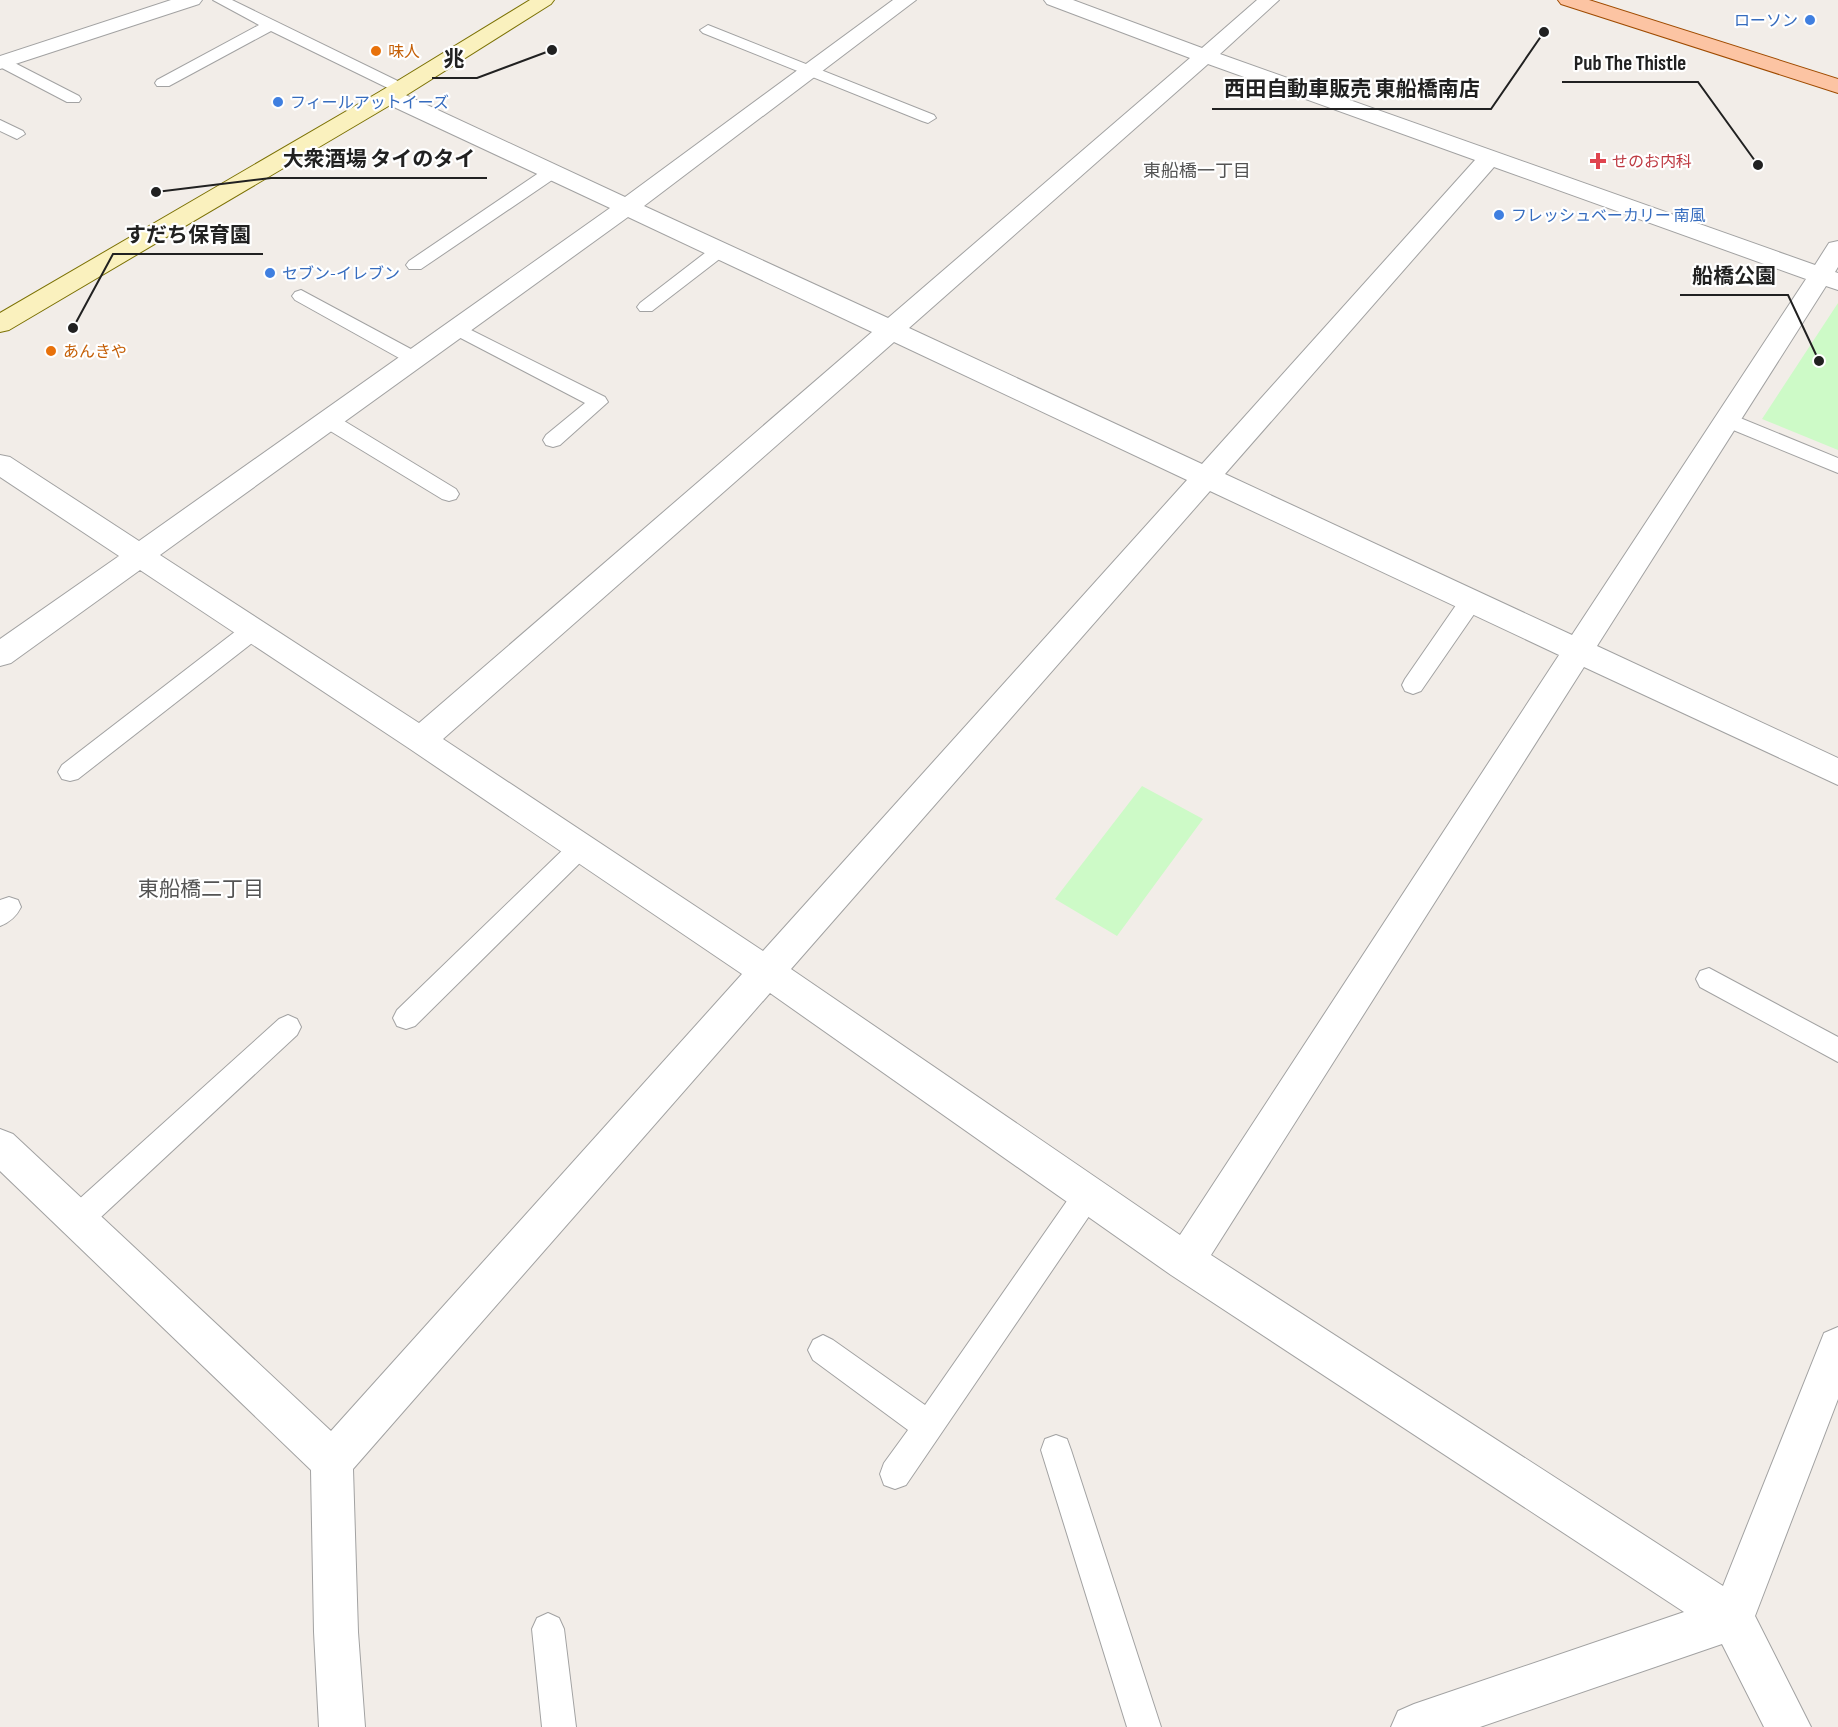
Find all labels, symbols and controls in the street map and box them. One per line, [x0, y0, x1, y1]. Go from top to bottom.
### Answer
place label: ローソン [1734, 12, 1798, 31]
marker: ローソン [1803, 13, 1817, 27]
callout: 兆 [432, 39, 477, 78]
place label: 味人 [388, 43, 420, 62]
callout: Pub The Thistle [1562, 43, 1698, 82]
marker: 味人 [369, 44, 383, 58]
text: 兆 [444, 47, 465, 72]
text: Pub The Thistle [1574, 51, 1686, 76]
callout: 西田自動車販売 東船橋南店 [1212, 70, 1491, 109]
text: 西田自動車販売 東船橋南店 [1224, 77, 1480, 102]
place label: フィールアットイーズ [290, 94, 449, 113]
marker: フィールアットイーズ [271, 95, 285, 109]
callout: 大衆酒場 タイのタイ [271, 139, 487, 178]
text: 大衆酒場 タイのタイ [283, 147, 475, 172]
marker: せのお内科 [1589, 152, 1607, 170]
place label: せのお内科 [1612, 153, 1692, 172]
district label: 東船橋一丁目 [1143, 161, 1251, 182]
place label: フレッシュベーカリー 南風 [1511, 207, 1706, 226]
marker: フレッシュベーカリー 南風 [1492, 208, 1506, 222]
callout: すだち保育園 [113, 215, 263, 254]
text: すだち保育園 [125, 223, 251, 248]
callout: 船橋公園 [1680, 256, 1788, 295]
text: 船橋公園 [1692, 264, 1776, 289]
place label: セブン-イレブン [282, 265, 400, 284]
marker: セブン-イレブン [263, 266, 277, 280]
place label: あんきや [63, 343, 127, 362]
marker: あんきや [44, 344, 58, 358]
district label: 東船橋二丁目 [138, 877, 264, 902]

